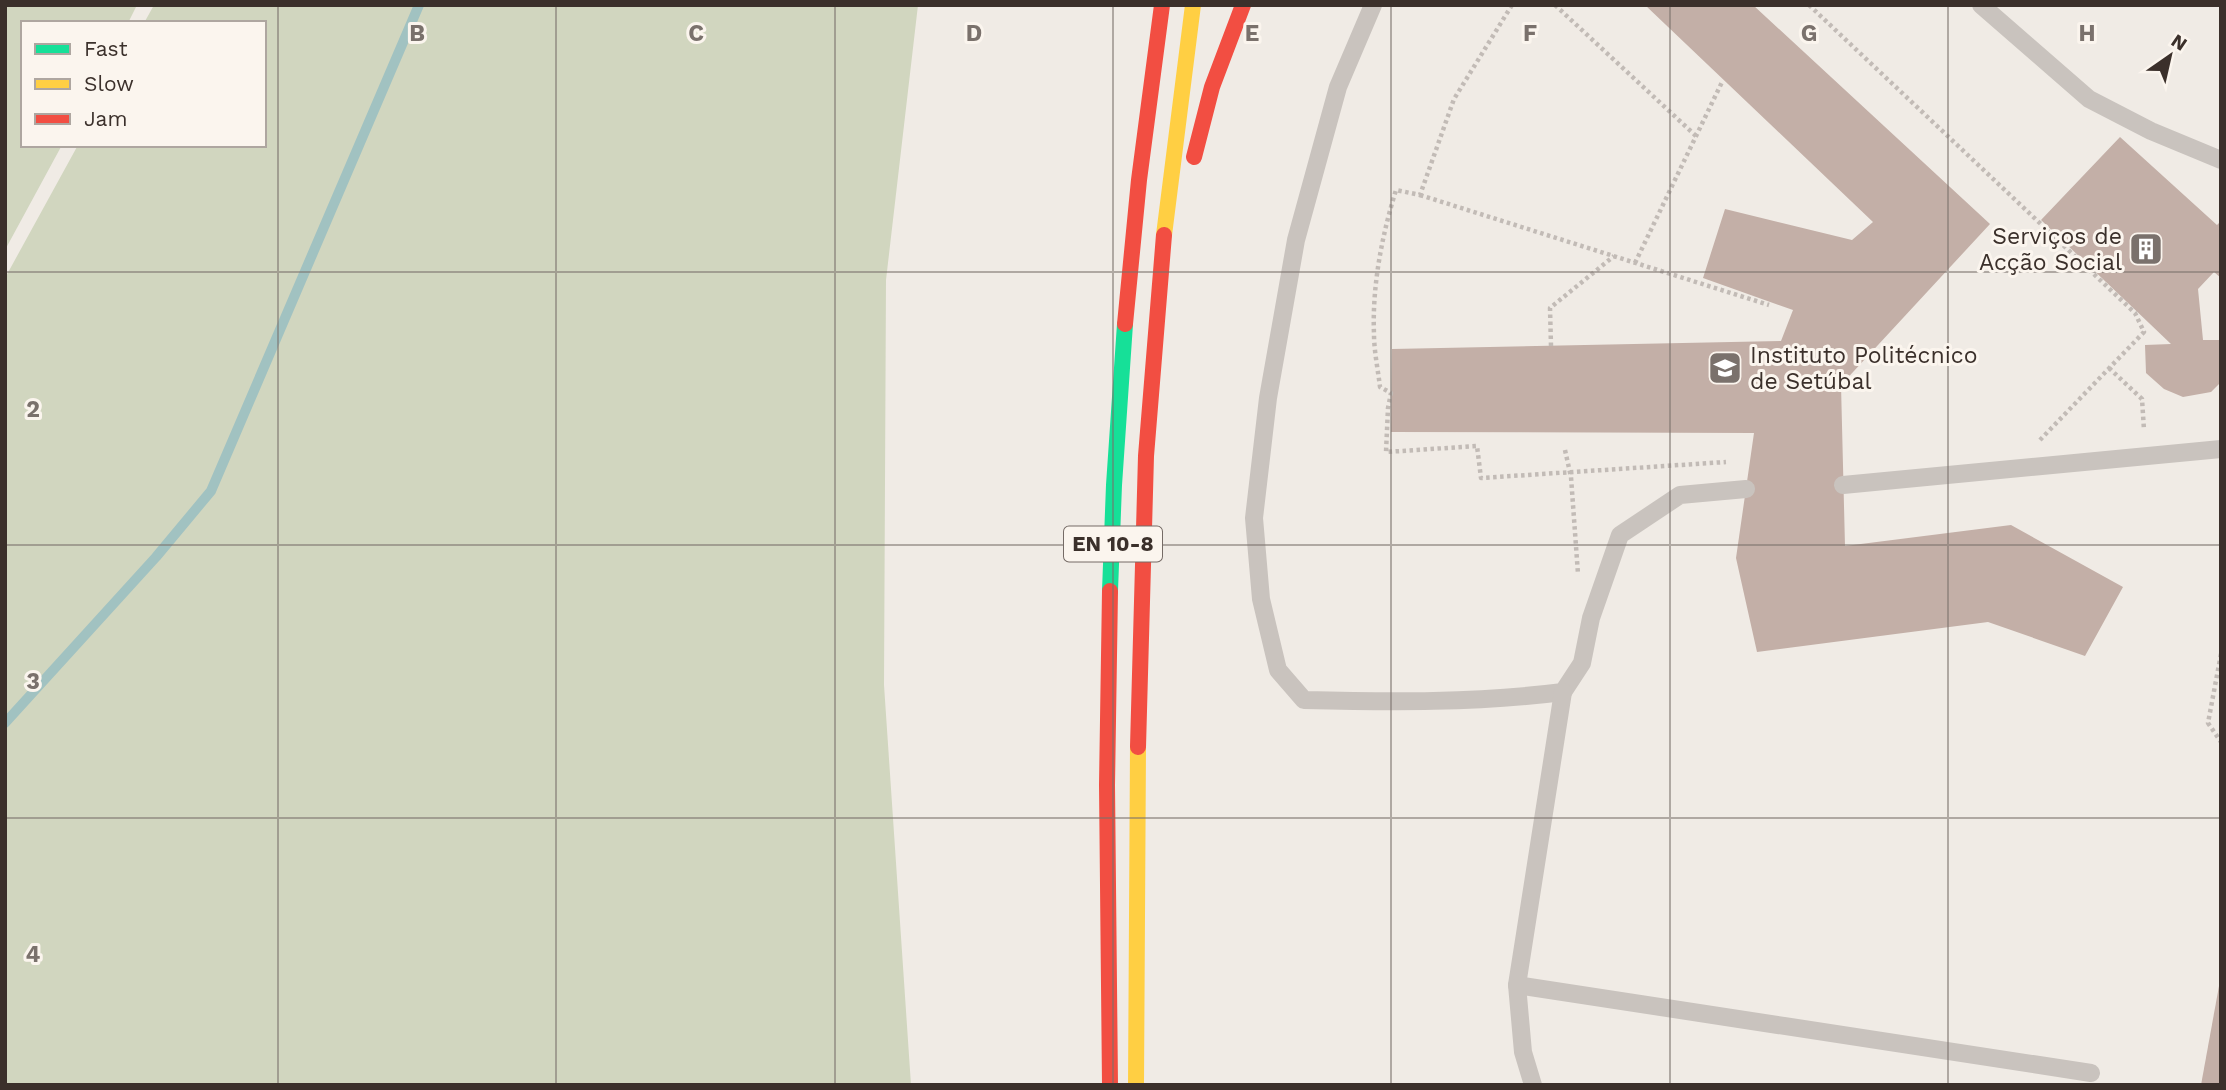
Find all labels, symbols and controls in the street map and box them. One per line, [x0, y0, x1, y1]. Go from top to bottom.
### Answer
text: B [409, 20, 425, 47]
text: C [688, 20, 704, 47]
text: D [966, 20, 982, 47]
text: E [1245, 20, 1259, 47]
text: F [1523, 20, 1537, 47]
text: G [1801, 20, 1817, 47]
text: H [2078, 20, 2096, 47]
legend [21, 21, 266, 147]
north arrow [2135, 21, 2205, 91]
text: N [2167, 29, 2191, 56]
text: Fast [84, 36, 128, 61]
text: Slow [84, 71, 134, 96]
text: Jam [84, 106, 127, 131]
place label: Serviços de Acção Social [1979, 223, 2122, 276]
building icon: Serviços de Acção Social [2127, 230, 2165, 268]
place label: Instituto Politécnico de Setúbal [1750, 342, 1978, 395]
school or university icon: Instituto Politécnico de Setúbal [1706, 349, 1744, 387]
text: 2 [26, 396, 40, 423]
road number: EN 10-8 [1064, 526, 1162, 562]
text: 3 [26, 668, 40, 695]
text: 4 [26, 941, 41, 968]

